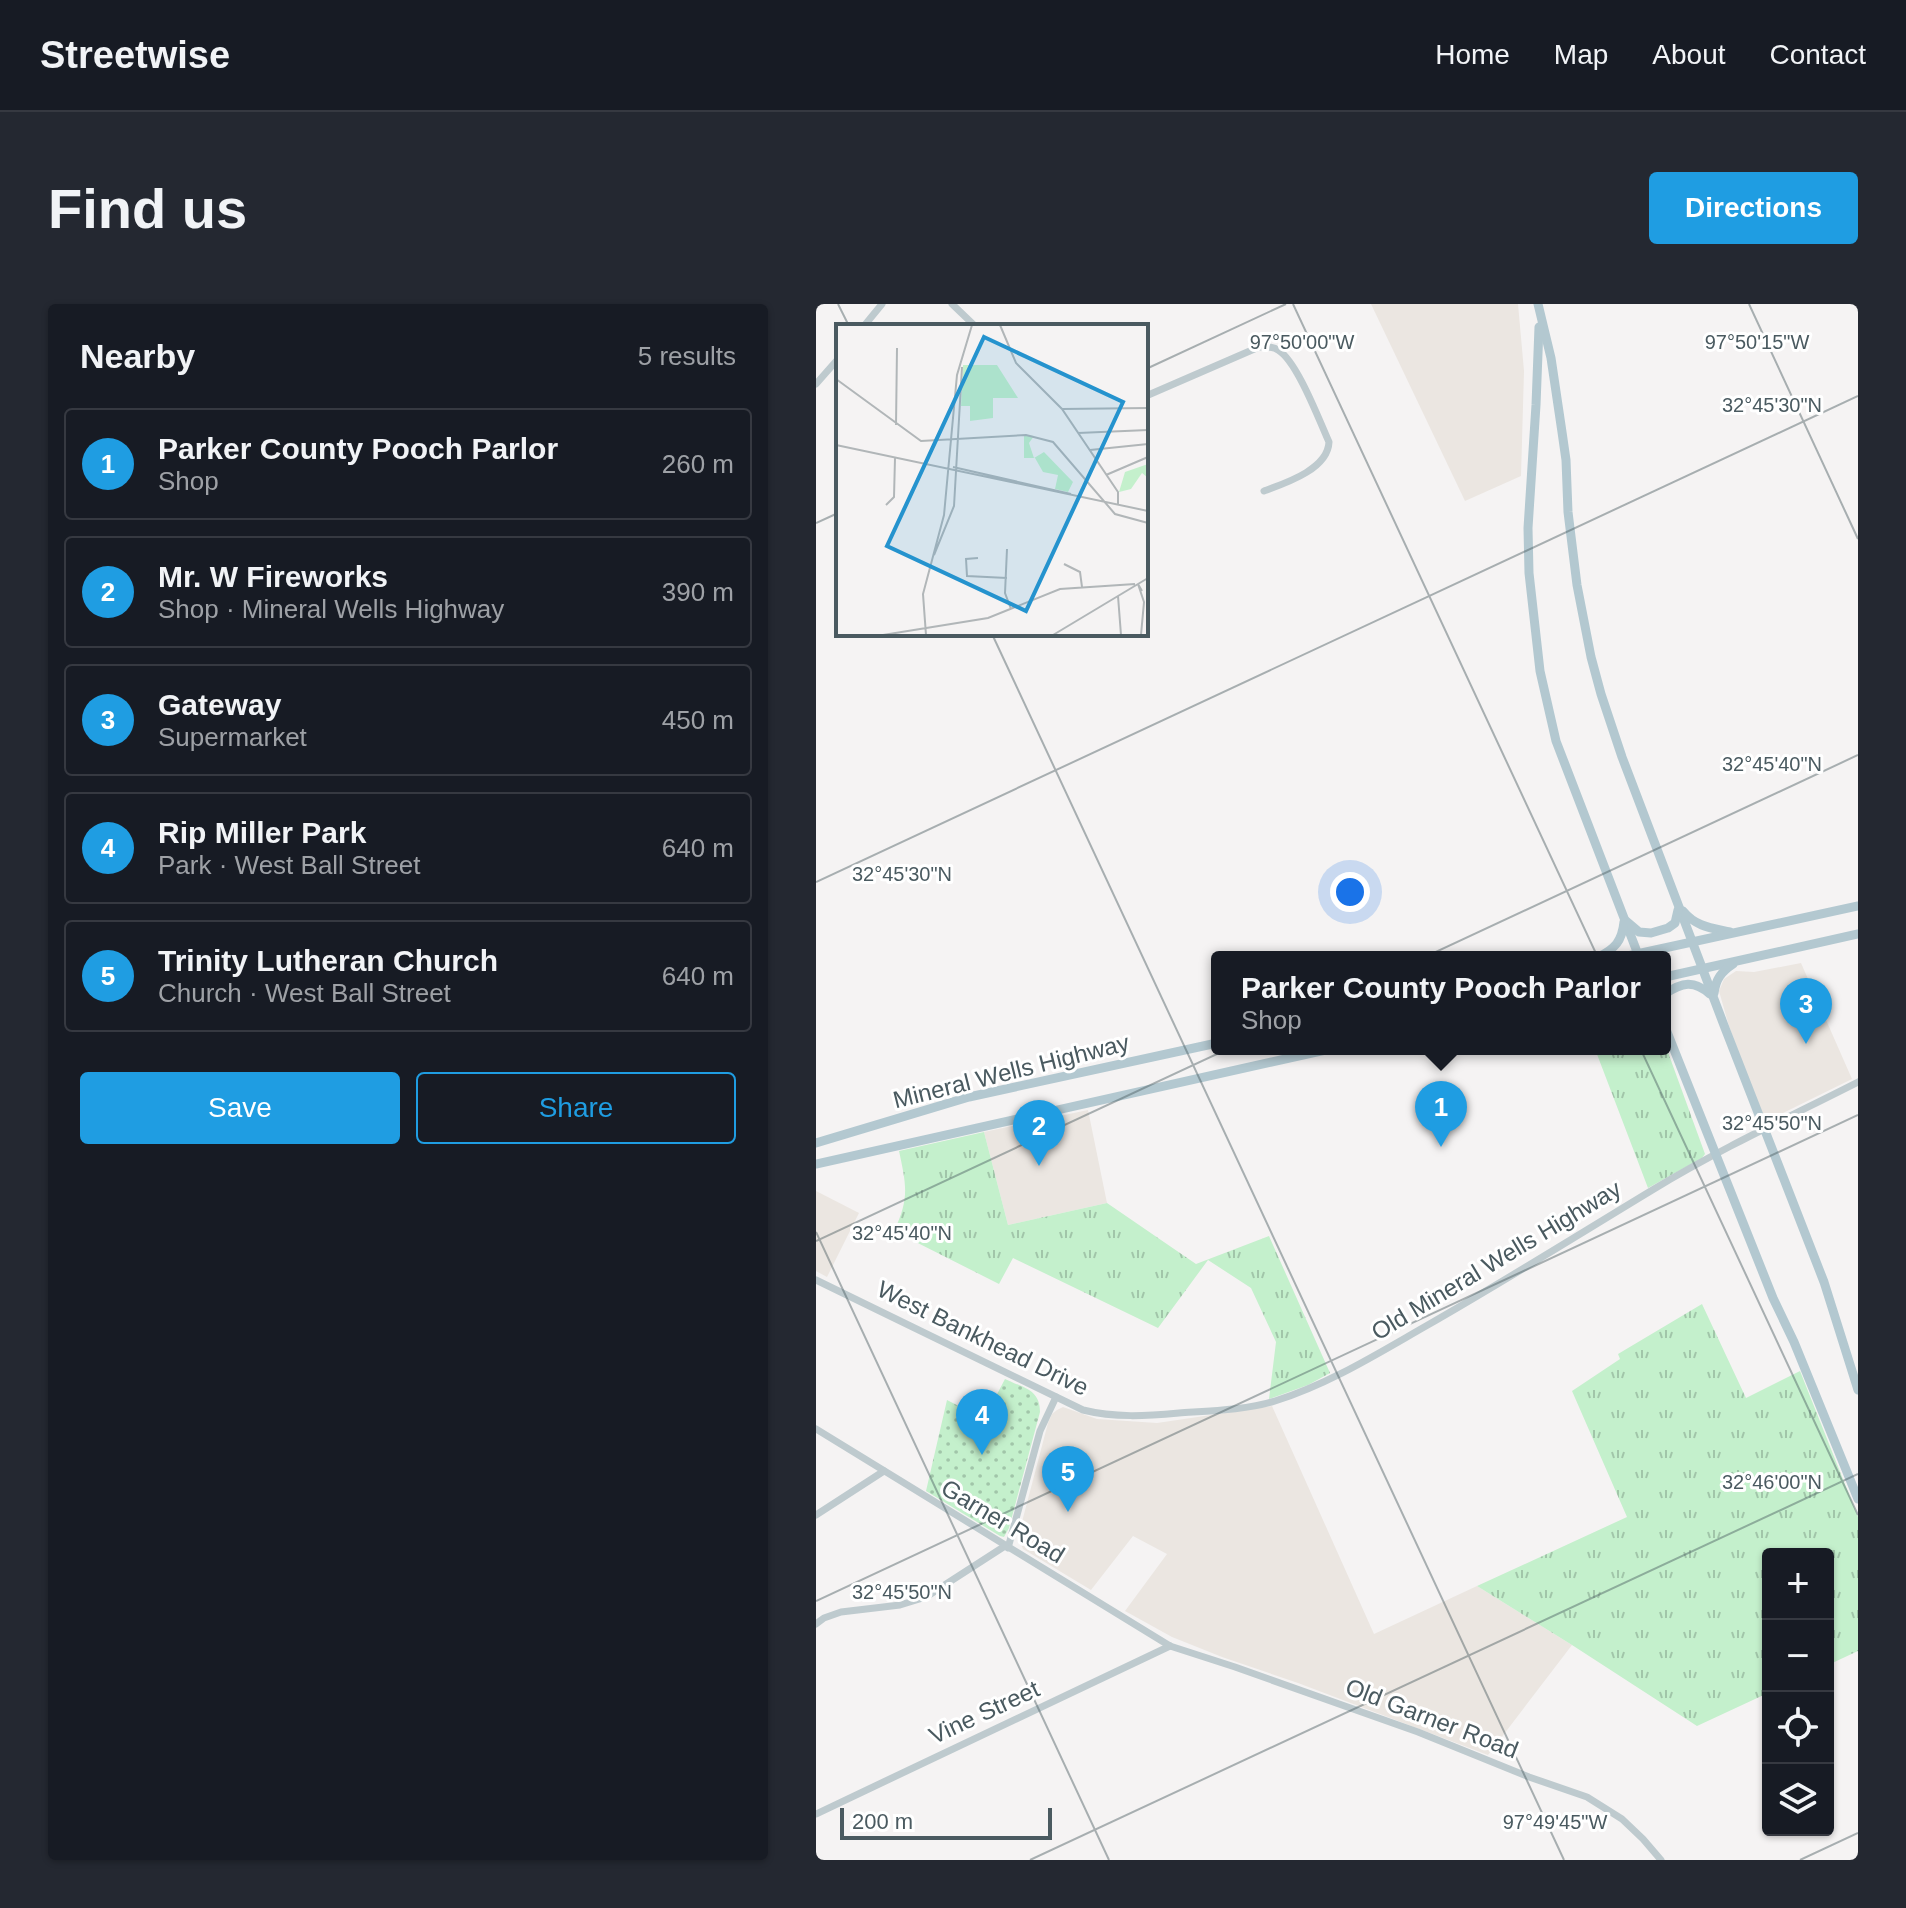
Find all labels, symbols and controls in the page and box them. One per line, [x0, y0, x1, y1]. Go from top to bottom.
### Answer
text: Streetwise [40, 34, 230, 76]
text: Home [1435, 39, 1510, 70]
text: Map [1554, 39, 1608, 70]
text: About [1652, 39, 1726, 70]
text: Contact [1770, 39, 1866, 70]
button: Directions [1649, 172, 1858, 244]
text: Find us [48, 177, 247, 240]
inset map [836, 324, 1148, 636]
text: 97°50'00"W [1250, 331, 1354, 353]
text: 97°50'15"W [1705, 331, 1809, 353]
text: Nearby [80, 337, 195, 375]
text: 5 results [638, 341, 736, 371]
text: 32°45'30"N [1722, 394, 1822, 416]
text: Parker County Pooch Parlor [158, 432, 558, 465]
text: 1 [101, 449, 115, 479]
text: 260 m [662, 449, 734, 479]
text: Shop [158, 466, 219, 496]
text: Mr. W Fireworks [158, 560, 388, 593]
text: 2 [101, 577, 115, 607]
text: 390 m [662, 577, 734, 607]
text: Shop · Mineral Wells Highway [158, 594, 504, 624]
text: Gateway [158, 688, 281, 721]
text: 3 [101, 705, 115, 735]
text: 450 m [662, 705, 734, 735]
text: Supermarket [158, 722, 307, 752]
text: 32°45'40"N [1722, 753, 1822, 775]
text: Rip Miller Park [158, 816, 366, 849]
text: 4 [101, 833, 115, 863]
text: 640 m [662, 833, 734, 863]
text: Park · West Ball Street [158, 850, 421, 880]
text: 32°45'30"N [852, 863, 952, 885]
your location [1330, 872, 1370, 912]
text: Trinity Lutheran Church [158, 944, 498, 977]
popup [1211, 951, 1671, 1055]
text: 5 [101, 961, 115, 991]
text: 640 m [662, 961, 734, 991]
text: Parker County Pooch Parlor [1241, 971, 1641, 1004]
text: Church · West Ball Street [158, 978, 451, 1008]
pin: 3 [1780, 978, 1832, 1044]
text: Shop [1241, 1005, 1302, 1035]
street label: Mineral Wells Highway [890, 1029, 1132, 1113]
button: Save [80, 1072, 400, 1144]
button: Share [416, 1072, 736, 1144]
pin: 1 [1415, 1081, 1467, 1147]
pin: 2 [1013, 1100, 1065, 1166]
text: 32°45'50"N [1722, 1112, 1822, 1134]
street label: Old Mineral Wells Highway [1366, 1175, 1626, 1345]
text: 32°45'40"N [852, 1222, 952, 1244]
street label: West Bankhead Drive [873, 1275, 1093, 1401]
pin: 4 [956, 1389, 1008, 1455]
pin: 5 [1042, 1446, 1094, 1512]
text: 32°46'00"N [1722, 1471, 1822, 1493]
street label: Garner Road [937, 1474, 1069, 1568]
map controls [1762, 1548, 1834, 1836]
button: + [1762, 1548, 1834, 1620]
text: 32°45'50"N [852, 1581, 952, 1603]
button: − [1762, 1620, 1834, 1692]
street label: Old Garner Road [1342, 1673, 1522, 1763]
street label: Vine Street [925, 1675, 1044, 1749]
button: locate [1762, 1692, 1834, 1764]
button: layers [1762, 1764, 1834, 1836]
scale bar [840, 1804, 1052, 1840]
text: 200 m [852, 1809, 913, 1834]
text: 97°49'45"W [1503, 1811, 1607, 1833]

